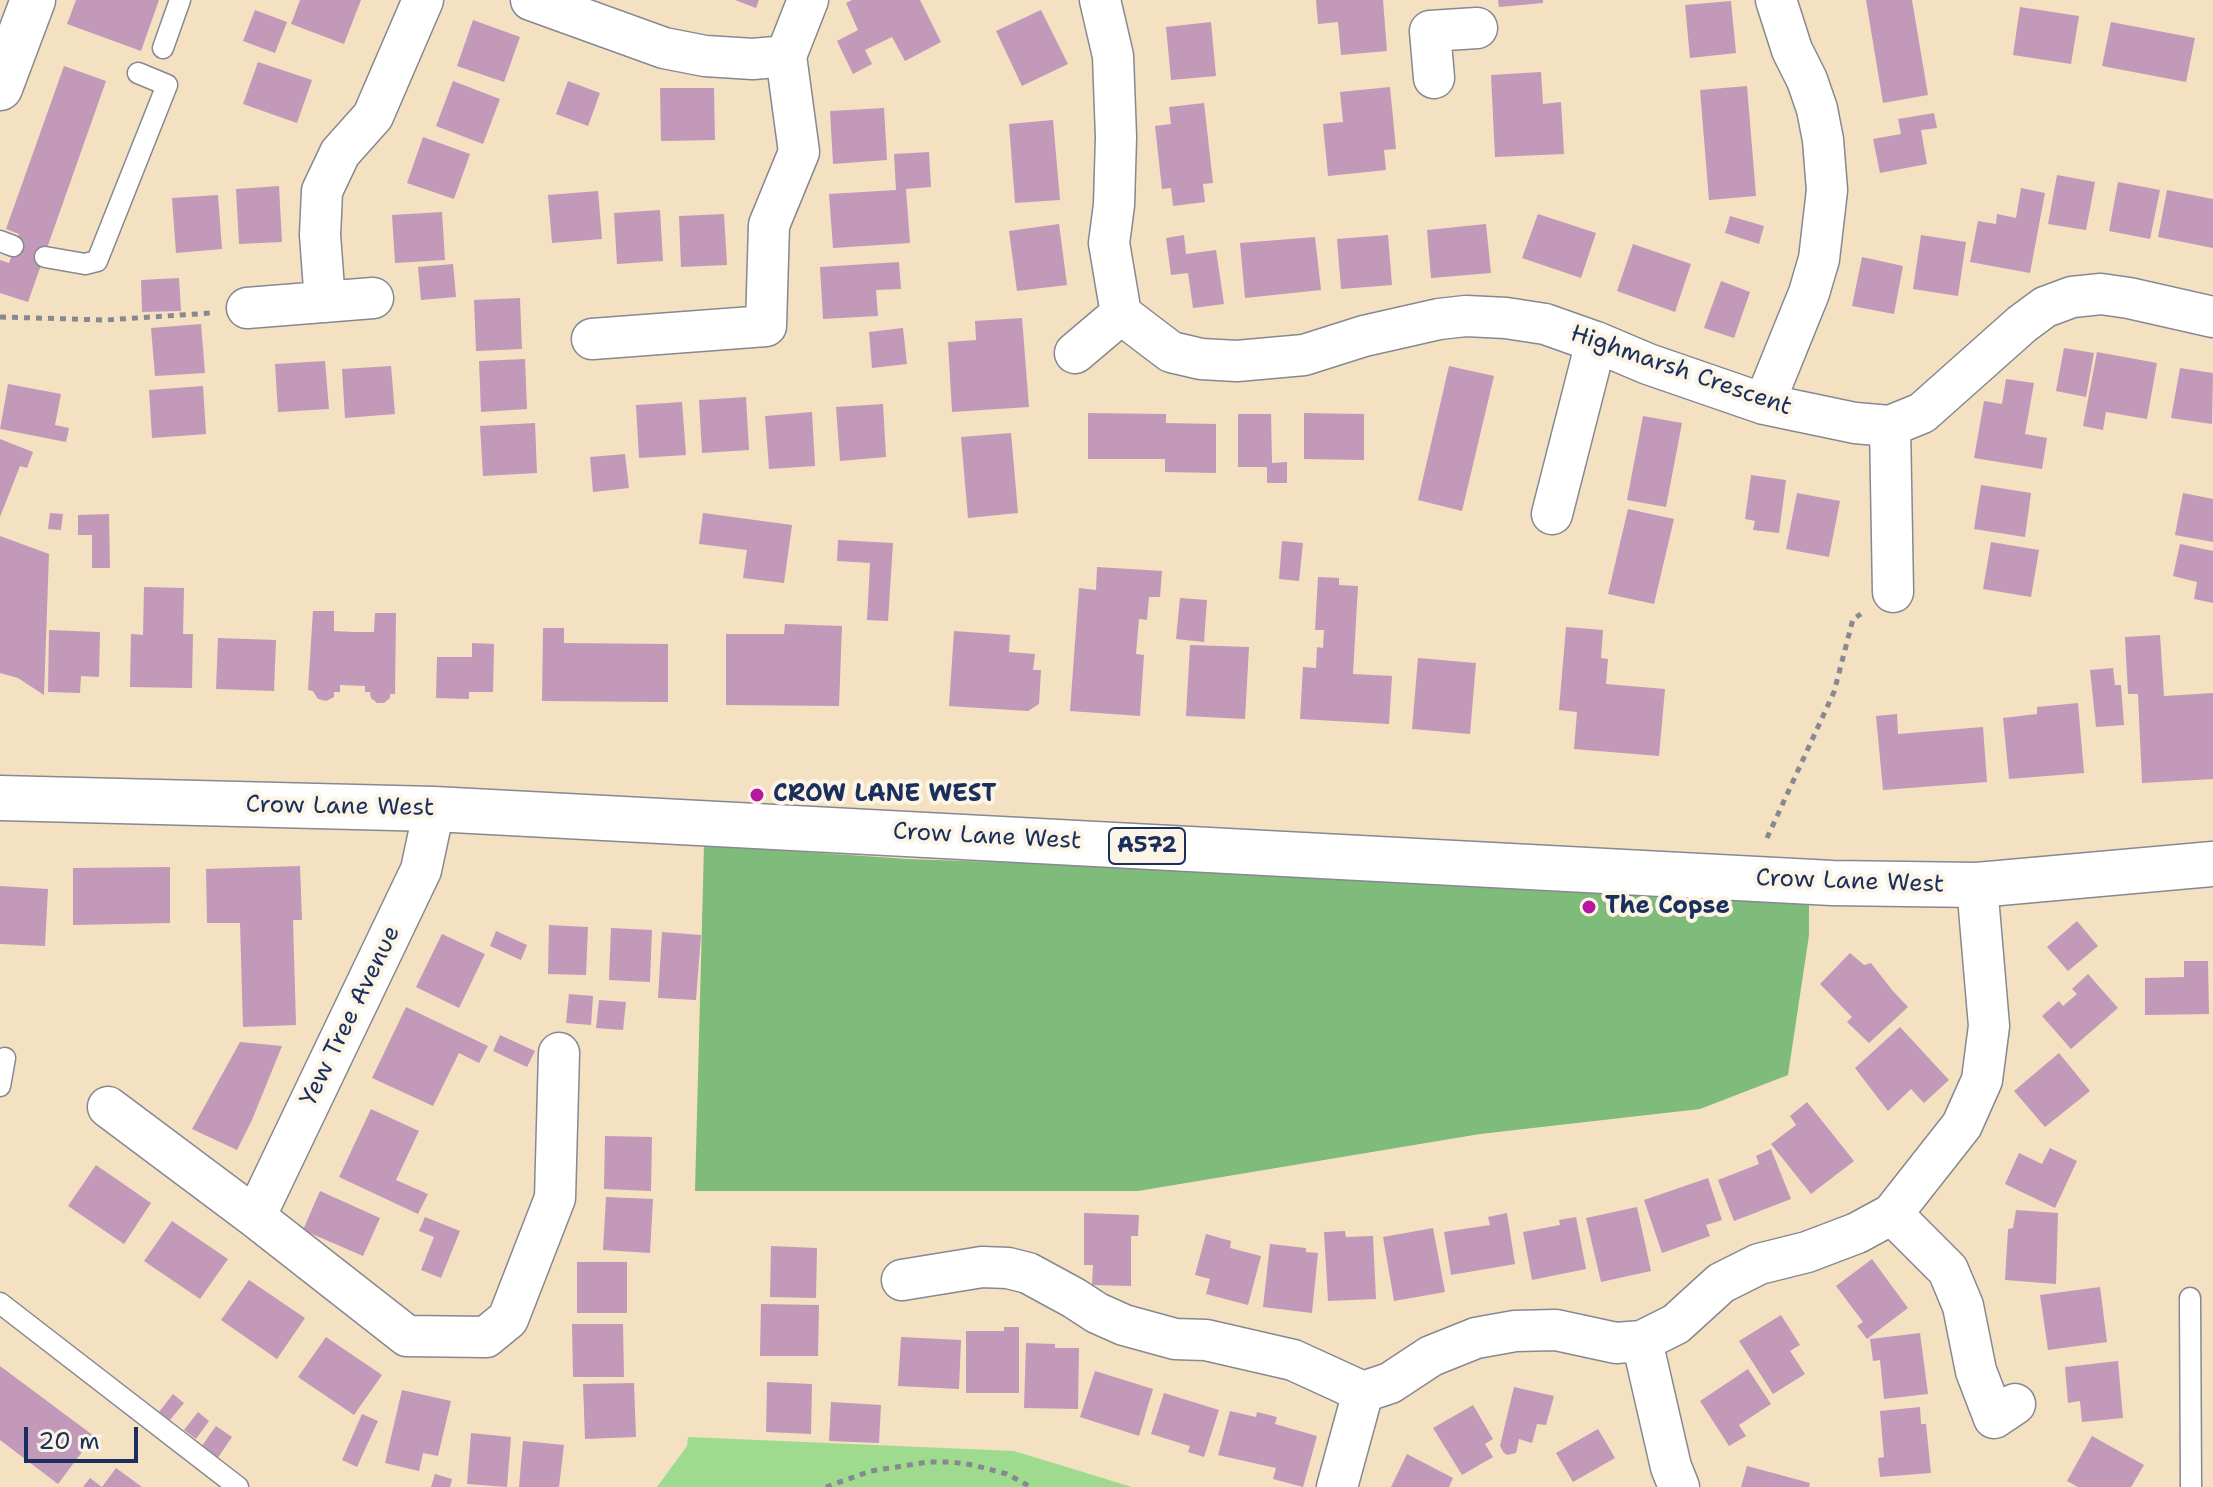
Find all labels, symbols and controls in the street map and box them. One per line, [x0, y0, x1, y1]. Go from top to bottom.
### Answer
street label: Highmarsh Crescent [1567, 320, 1795, 422]
place label: CROW LANE WEST [773, 781, 996, 809]
marker: CROW LANE WEST [748, 786, 766, 804]
street label: Crow Lane West [245, 791, 435, 823]
street label: Crow Lane West [892, 818, 1082, 856]
road number: A572 [1109, 828, 1185, 864]
street label: Crow Lane West [1755, 864, 1945, 900]
place label: The Copse [1605, 893, 1730, 921]
marker: The Copse [1580, 898, 1598, 916]
street label: Yew Tree Avenue [295, 921, 407, 1111]
scale bar [28, 1411, 142, 1461]
text: 20 m [38, 1425, 100, 1457]

